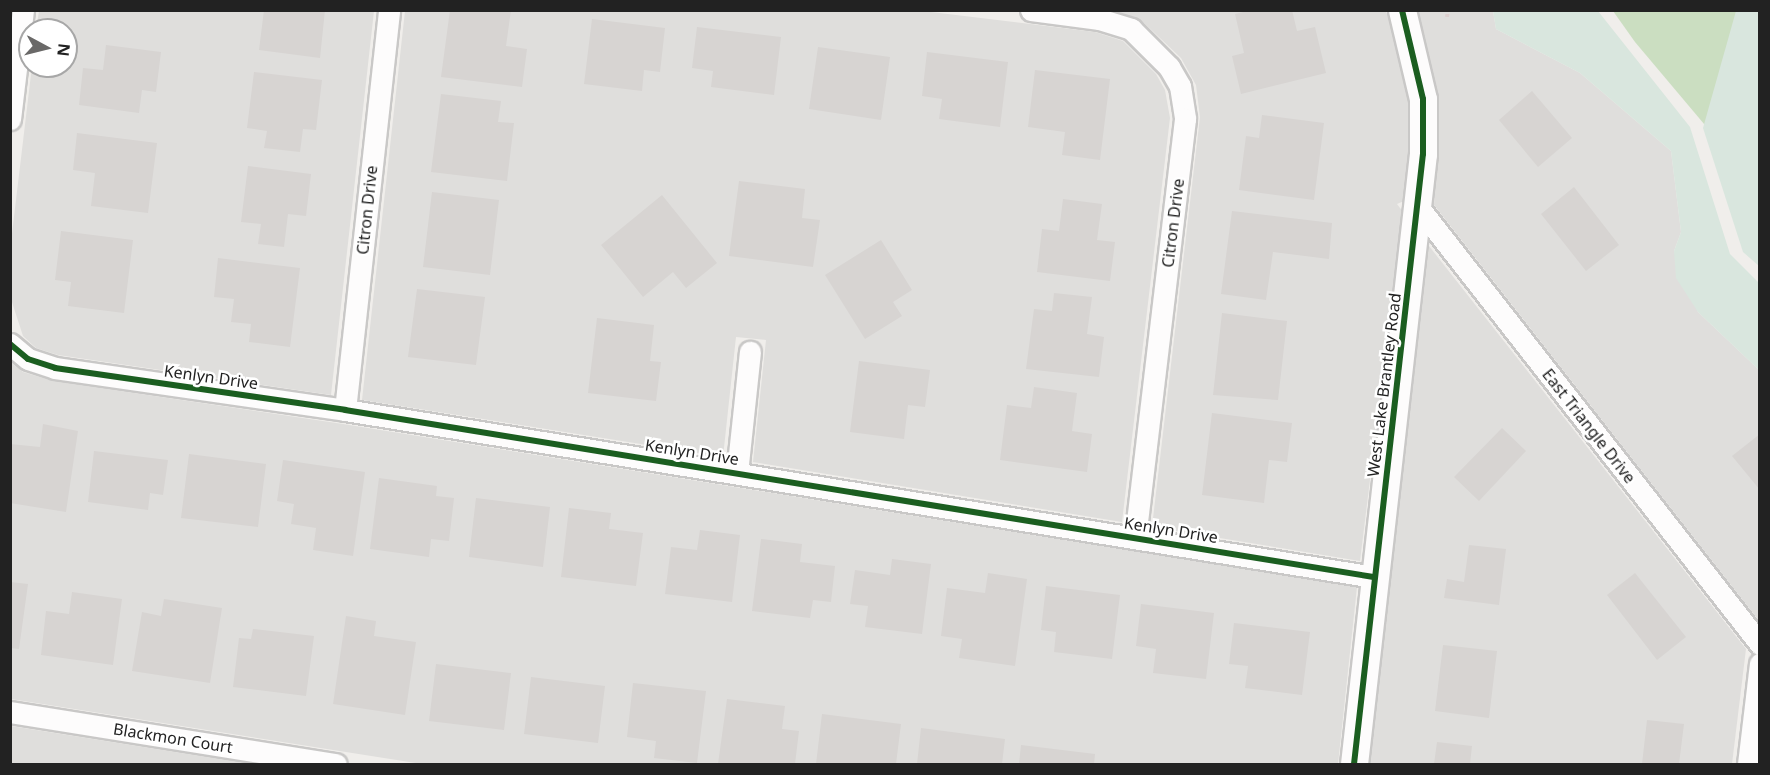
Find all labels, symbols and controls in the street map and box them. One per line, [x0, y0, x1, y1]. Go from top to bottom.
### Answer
north arrow [18, 18, 78, 78]
text: N [52, 42, 76, 58]
street label: Citron Drive [353, 164, 381, 256]
street label: Citron Drive [1158, 177, 1188, 269]
street label: West Lake Brantley Road [1363, 292, 1405, 478]
street label: Kenlyn Drive [163, 361, 259, 393]
street label: East Triangle Drive [1538, 365, 1640, 487]
street label: Kenlyn Drive [644, 435, 740, 469]
street label: Kenlyn Drive [1123, 513, 1219, 547]
street label: Blackmon Court [112, 719, 234, 757]

